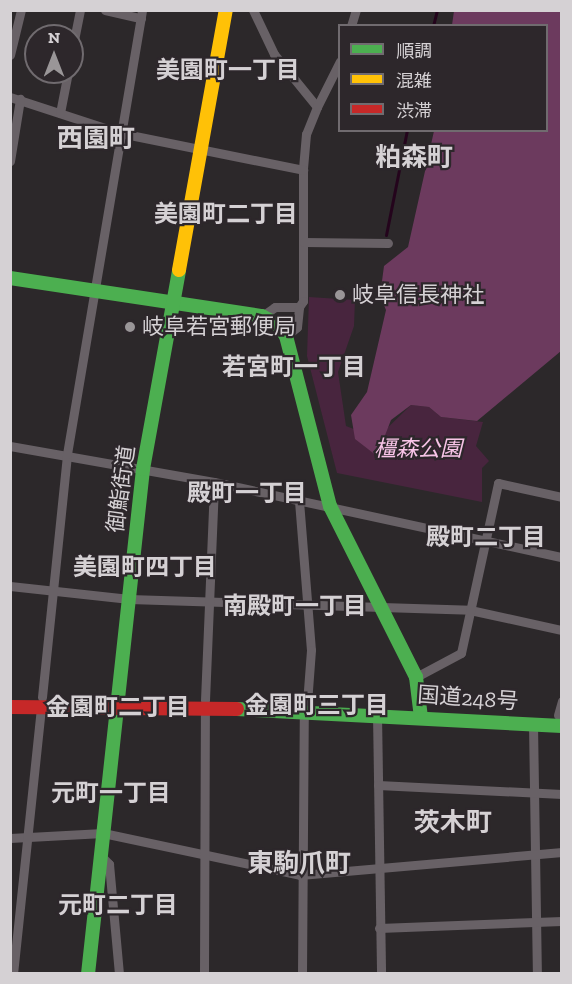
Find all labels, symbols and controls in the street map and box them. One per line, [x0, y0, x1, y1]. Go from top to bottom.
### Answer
north arrow [24, 24, 84, 84]
legend [338, 24, 548, 132]
text: N [48, 28, 60, 47]
text: 順調 [396, 40, 432, 62]
district label: 美園町一丁目 [156, 56, 300, 84]
text: 混雑 [396, 70, 432, 92]
text: 渋滞 [396, 100, 432, 122]
district label: 西園町 [57, 123, 135, 155]
district label: 粕森町 [375, 142, 453, 174]
district label: 美園町二丁目 [154, 200, 298, 228]
place label: 岐阜信長神社 [352, 282, 484, 308]
marker: 岐阜信長神社 [333, 288, 347, 302]
place label: 岐阜若宮郵便局 [142, 314, 296, 340]
marker: 岐阜若宮郵便局 [123, 320, 137, 334]
district label: 若宮町一丁目 [222, 353, 366, 381]
park label: 橿森公園 [374, 436, 462, 462]
street label: 御鮨街道 [102, 444, 140, 534]
district label: 殿町一丁目 [187, 479, 307, 507]
district label: 殿町二丁目 [426, 523, 546, 551]
district label: 美園町四丁目 [73, 553, 217, 581]
district label: 南殿町一丁目 [223, 592, 367, 620]
street label: 国道248号 [417, 681, 519, 715]
district label: 金園町三丁目 [245, 691, 389, 719]
district label: 金園町二丁目 [46, 693, 190, 721]
district label: 元町一丁目 [51, 779, 171, 807]
district label: 茨木町 [414, 807, 492, 839]
district label: 東駒爪町 [247, 848, 351, 880]
district label: 元町二丁目 [58, 891, 178, 919]

